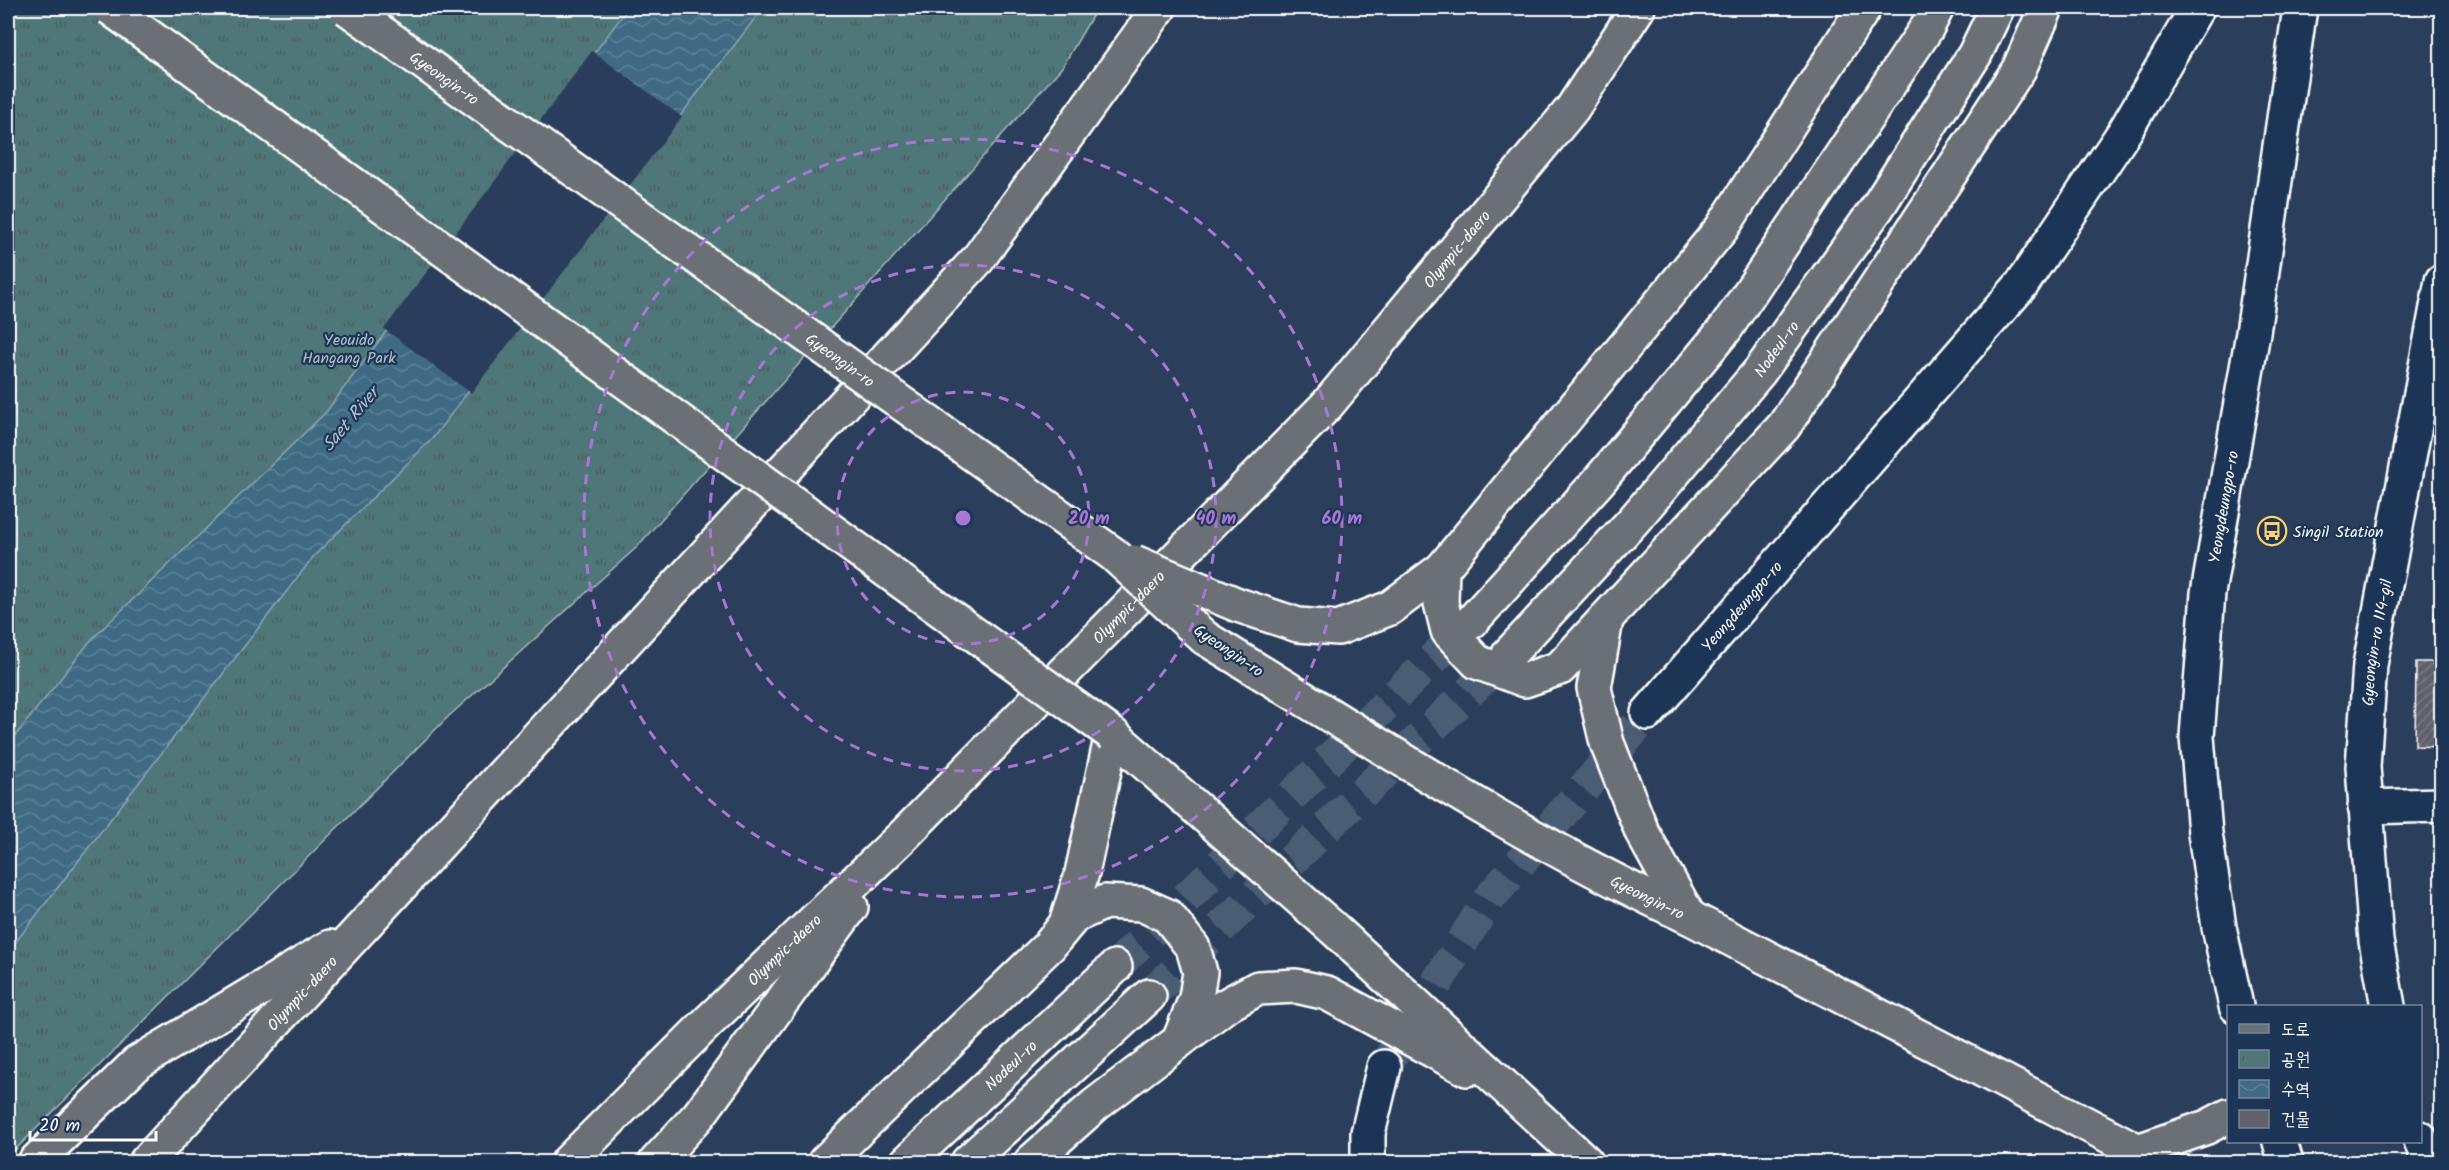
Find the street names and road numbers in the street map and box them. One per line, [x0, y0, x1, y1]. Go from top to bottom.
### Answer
street label: Gyeongin-ro [404, 45, 484, 112]
street label: Olympic-daero [1418, 205, 1498, 294]
street label: Nodeul-ro [1748, 316, 1806, 383]
street label: Gyeongin-ro [800, 328, 879, 394]
street label: Yeongdeungpo-ro [2202, 449, 2246, 565]
street label: Yeongdeungpo-ro [1696, 556, 1789, 658]
street label: Olympic-daero [1087, 565, 1172, 651]
street label: Gyeongin-ro 114-gil [2356, 577, 2400, 707]
street label: Gyeongin-ro [1188, 618, 1268, 684]
street label: Gyeongin-ro [1605, 869, 1688, 927]
street label: Olympic-daero [742, 909, 828, 992]
street label: Olympic-daero [262, 950, 344, 1037]
street label: Nodeul-ro [979, 1035, 1044, 1097]

